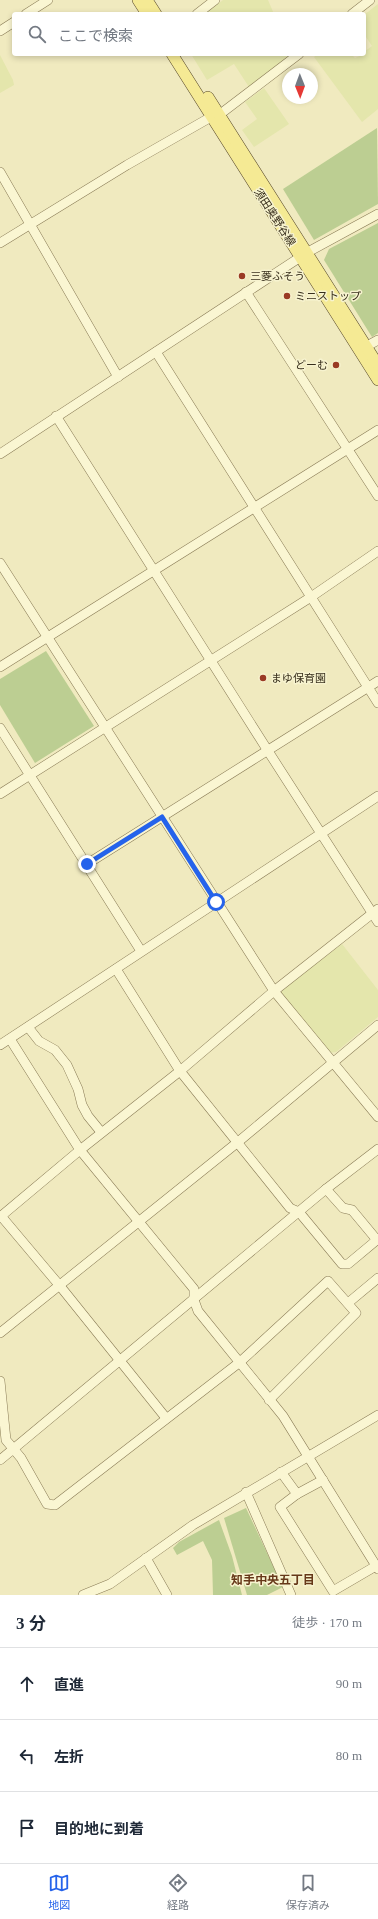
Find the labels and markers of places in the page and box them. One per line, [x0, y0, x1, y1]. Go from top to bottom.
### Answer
place label: 三菱ふそう [250, 270, 305, 282]
marker: 三菱ふそう [237, 271, 247, 281]
place label: ミニストップ [295, 290, 361, 302]
marker: ミニストップ [282, 291, 292, 301]
place label: どーむ [295, 359, 328, 371]
marker: どーむ [331, 360, 341, 370]
place label: まゆ保育園 [271, 672, 326, 684]
marker: まゆ保育園 [258, 673, 268, 683]

